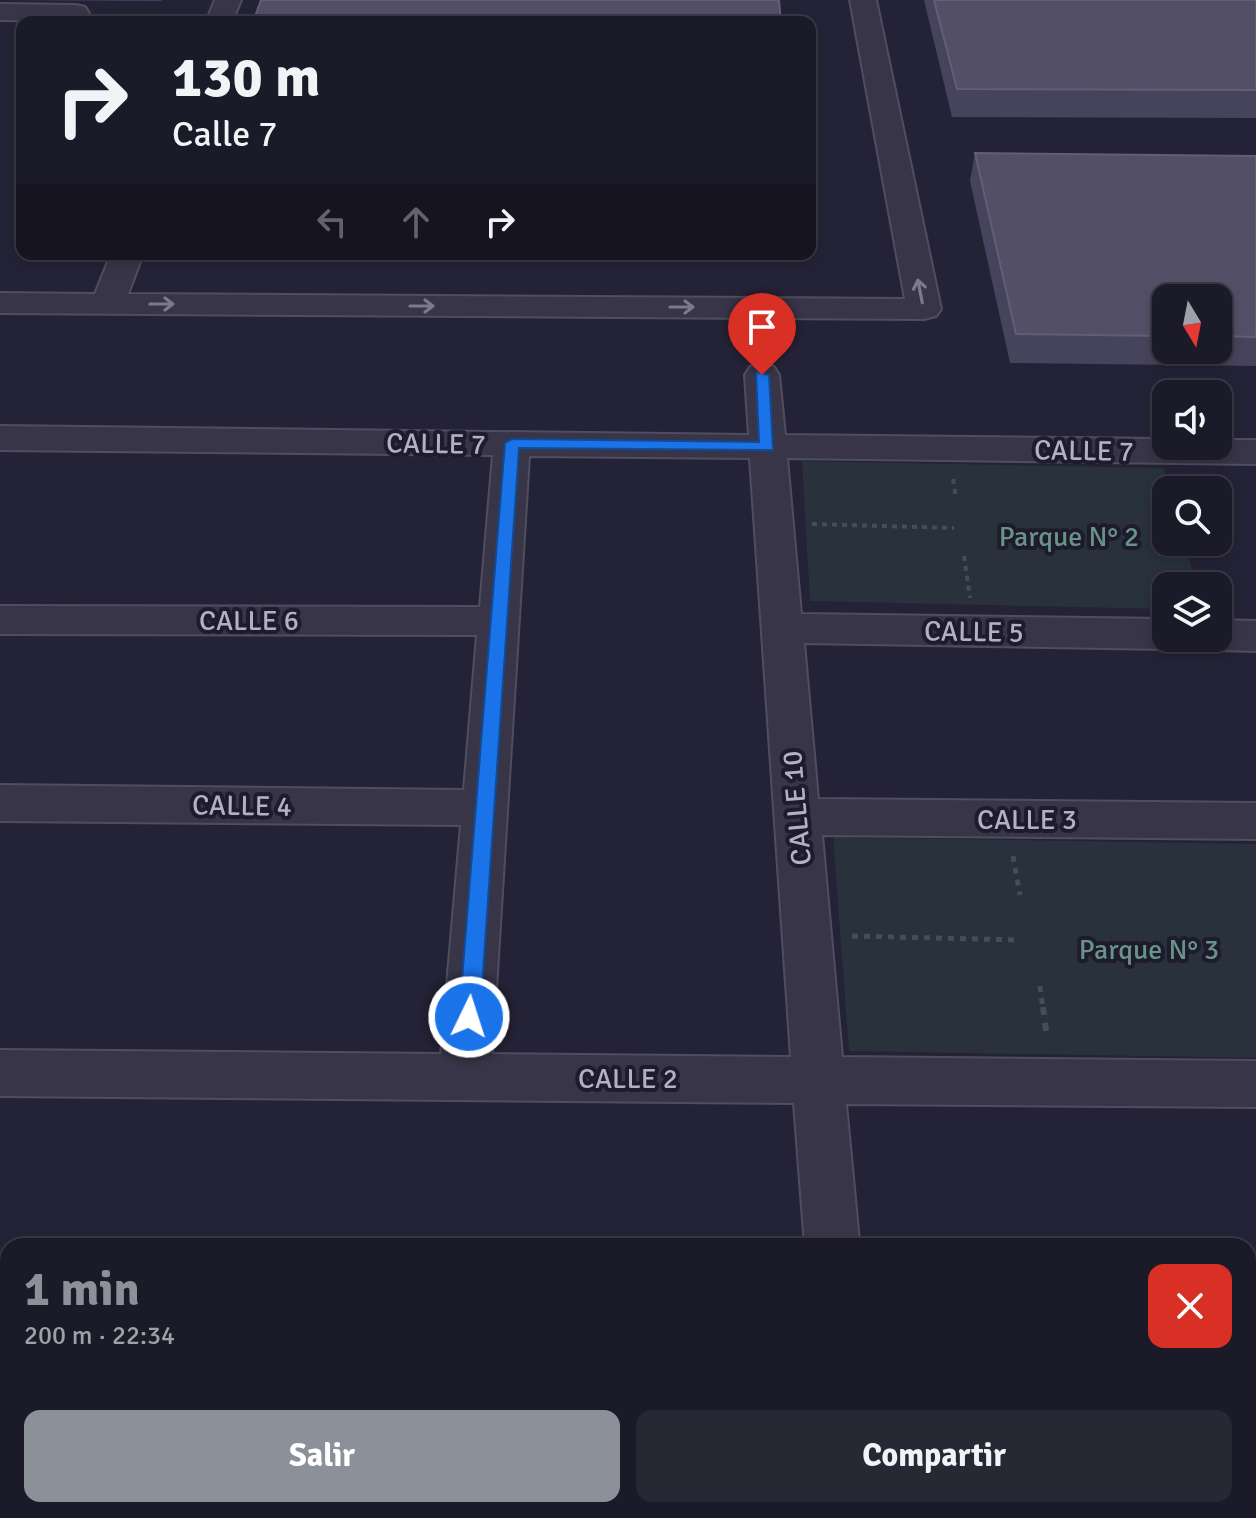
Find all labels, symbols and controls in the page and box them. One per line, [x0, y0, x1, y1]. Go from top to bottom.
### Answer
text: 130 m [172, 43, 320, 112]
icon: right [40, 48, 144, 152]
text: Calle 7 [172, 112, 278, 157]
icon: left [310, 200, 354, 244]
icon: ahead [394, 200, 438, 244]
icon: right [478, 200, 522, 244]
one-way arrow [912, 279, 927, 304]
north arrow [1152, 284, 1232, 364]
map controls [1152, 284, 1232, 652]
pin [728, 293, 796, 375]
one-way arrow [148, 296, 175, 312]
one-way arrow [408, 298, 435, 314]
one-way arrow [668, 299, 695, 315]
icon: arrive [740, 305, 784, 349]
button: sound [1152, 380, 1232, 460]
street label: CALLE 7 [386, 426, 486, 462]
street label: CALLE 7 [1034, 433, 1134, 469]
button: search [1152, 476, 1232, 556]
park label: Parque N° 2 [999, 520, 1139, 554]
button: layers [1152, 572, 1232, 652]
street label: CALLE 6 [199, 604, 299, 638]
street label: CALLE 5 [924, 614, 1024, 650]
street label: CALLE 10 [775, 749, 819, 867]
street label: CALLE 4 [192, 788, 292, 824]
street label: CALLE 3 [977, 803, 1077, 837]
park label: Parque N° 3 [1079, 933, 1219, 967]
position arrow [427, 975, 511, 1059]
street label: CALLE 2 [578, 1062, 678, 1096]
text: 1 min [24, 1260, 140, 1319]
button: close [1148, 1264, 1232, 1348]
text: 200 m · 22:34 [24, 1320, 175, 1352]
button: Salir [24, 1410, 620, 1502]
button: Compartir [636, 1410, 1232, 1502]

